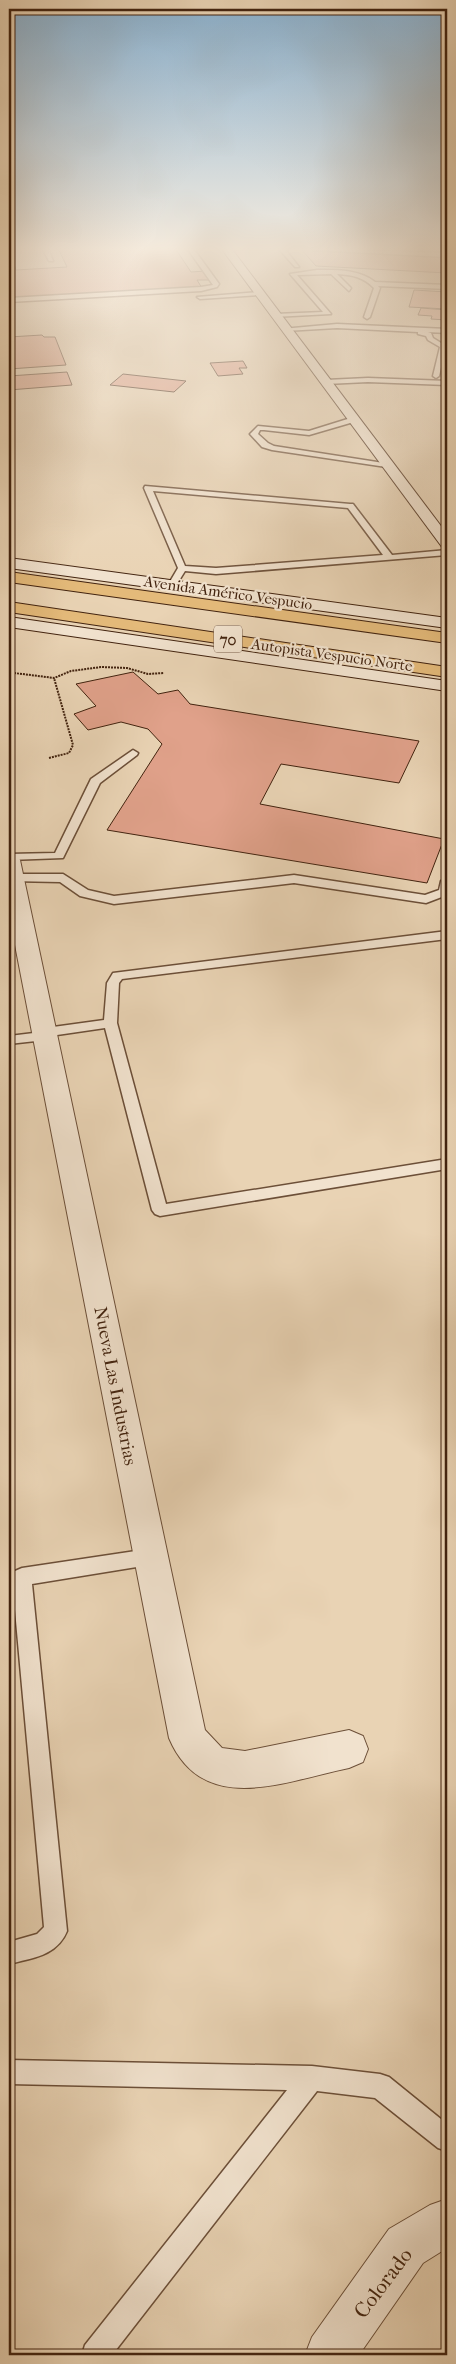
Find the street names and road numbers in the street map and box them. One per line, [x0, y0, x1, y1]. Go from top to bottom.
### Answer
street label: Avenida Américo Vespucio [142, 572, 314, 614]
road number: 70 [214, 626, 242, 652]
street label: Autopista Vespucio Norte [249, 635, 414, 675]
street label: Nueva Las Industrias [89, 1305, 141, 1467]
street label: Colorado [349, 2243, 417, 2323]

